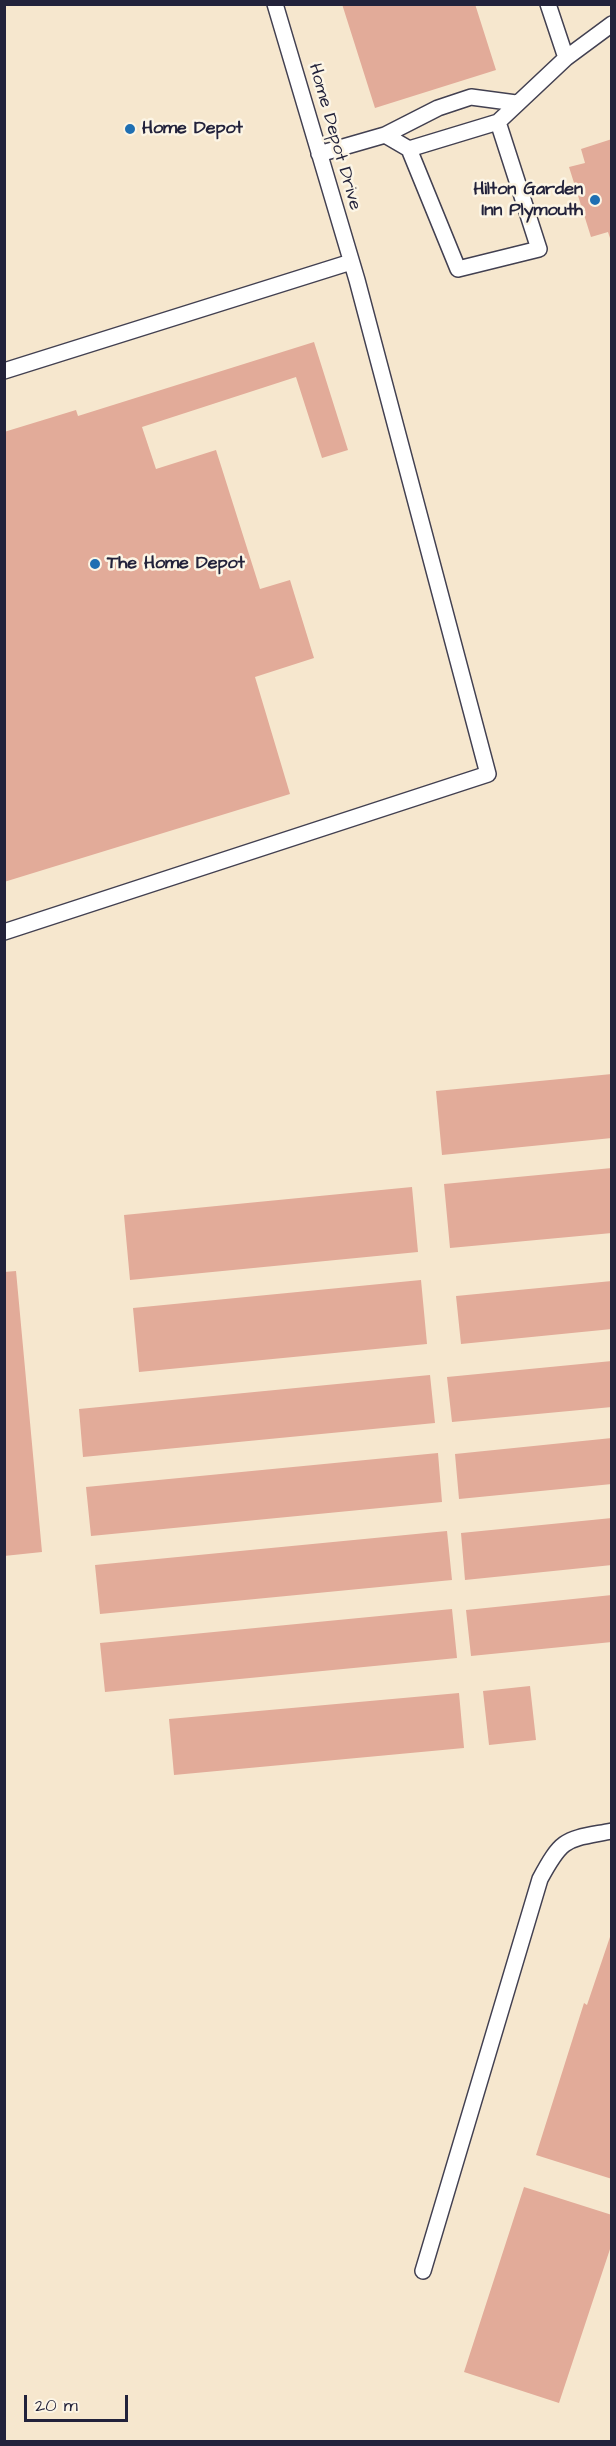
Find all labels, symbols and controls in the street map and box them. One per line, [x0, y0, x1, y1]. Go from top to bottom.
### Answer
street label: Home Depot Drive [303, 61, 365, 213]
place label: Home Depot [142, 118, 243, 140]
marker: Home Depot [123, 122, 137, 136]
place label: Hilton Garden Inn Plymouth [473, 179, 583, 222]
marker: Hilton Garden Inn Plymouth [588, 193, 602, 207]
place label: The Home Depot [107, 553, 245, 575]
marker: The Home Depot [88, 557, 102, 571]
scale bar [27, 2383, 130, 2421]
text: 20 m [35, 2393, 78, 2418]

